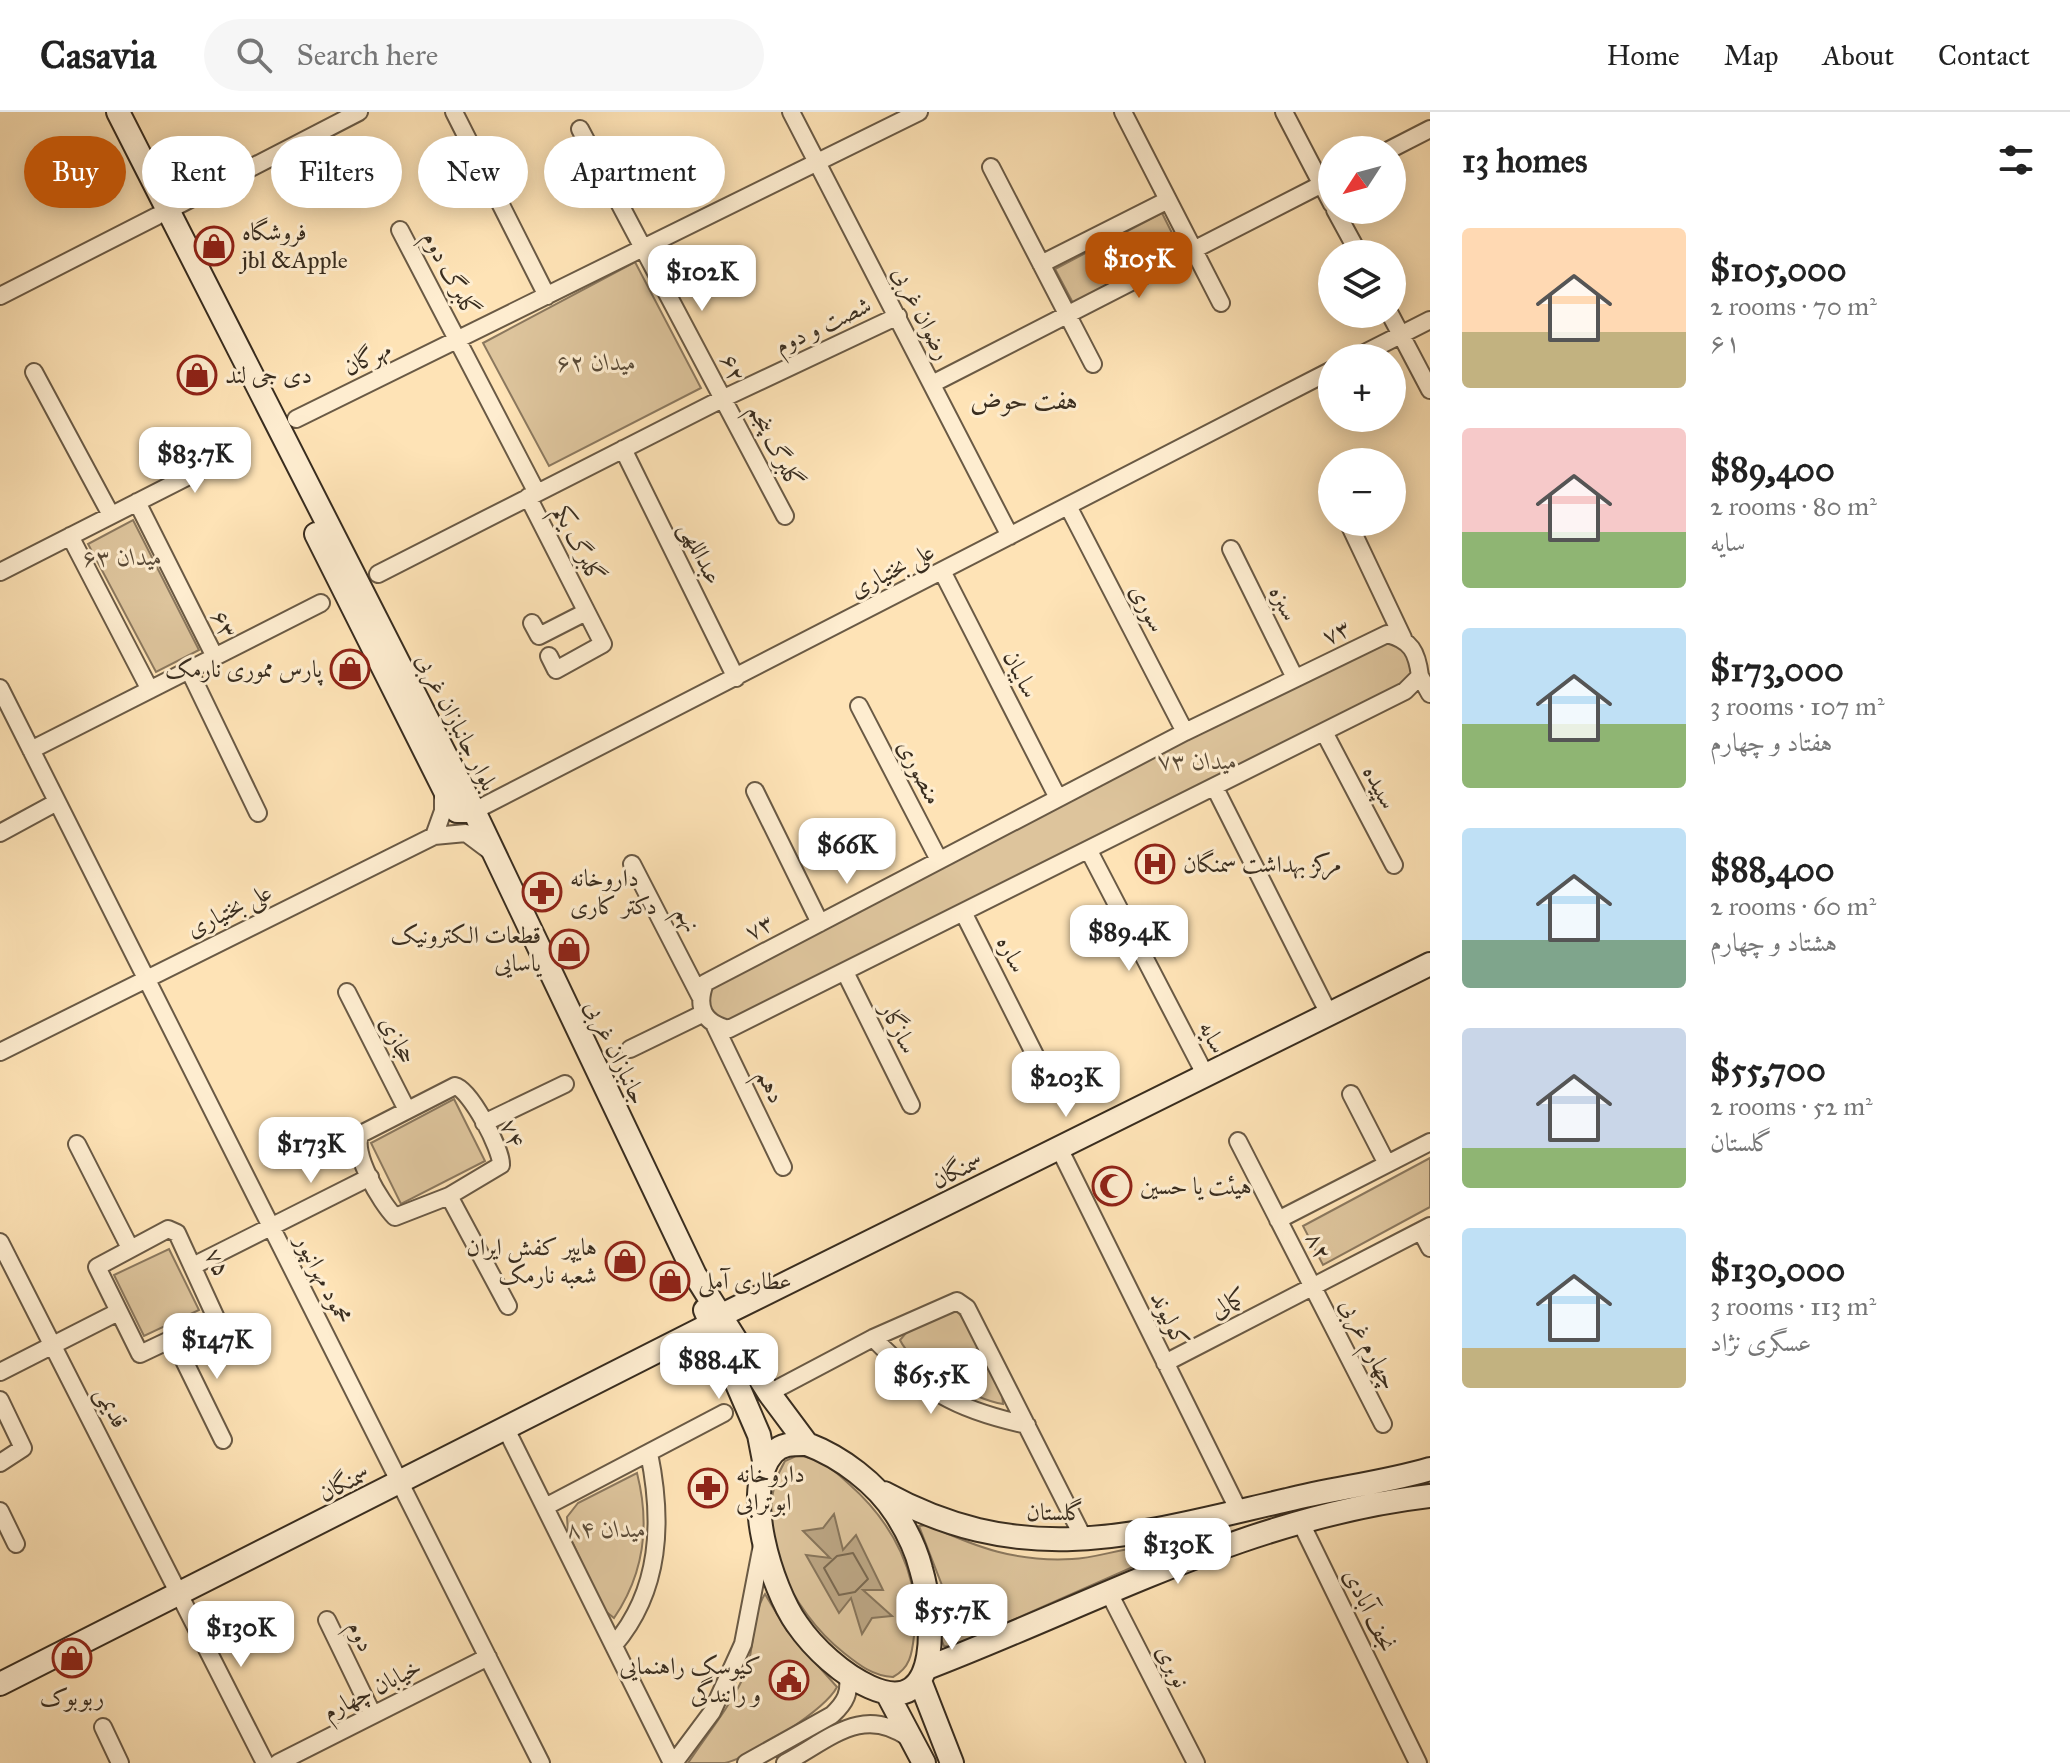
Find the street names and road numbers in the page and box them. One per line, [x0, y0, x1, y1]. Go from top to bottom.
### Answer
street label: گلبرگ دوم [410, 226, 486, 325]
street label: رضوان غربی [884, 261, 958, 366]
street label: شصت و دوم [770, 290, 879, 366]
street label: مهرگان [338, 334, 396, 382]
street label: ۶۲ [714, 349, 752, 387]
street label: گلبرگ پنجم [736, 399, 810, 497]
street label: گلبرگ یکم [540, 500, 611, 591]
street label: عبداللهی [671, 517, 729, 590]
street label: علی بختیاری [845, 536, 940, 606]
street label: سوری [1123, 579, 1173, 637]
street label: سبزه [1263, 580, 1305, 626]
street label: ۶۳ [204, 605, 244, 643]
street label: ۷۳ [1317, 612, 1355, 652]
street label: سایبان [996, 645, 1046, 703]
street label: بلوار جانبازان غربی [408, 648, 505, 797]
street label: منصوری [891, 735, 949, 809]
street label: سپیده [1354, 760, 1404, 815]
street label: علی بختیاری [182, 877, 277, 945]
street label: نهم [663, 901, 707, 940]
street label: ۷۳ [740, 907, 778, 947]
street label: ساره [990, 930, 1034, 978]
street label: جانبازان غربی [576, 995, 654, 1110]
street label: سازگار [873, 996, 924, 1059]
street label: حجازی [373, 1011, 423, 1069]
street label: سایه [1192, 1015, 1234, 1059]
street label: دهم [744, 1064, 792, 1111]
street label: ۷۴ [494, 1114, 532, 1152]
street label: سمنگان [926, 1145, 988, 1195]
street label: محمود مهرانپور [287, 1227, 359, 1329]
street label: ۸۲ [1299, 1227, 1339, 1265]
street label: ۷۵ [198, 1243, 238, 1281]
street label: کمالی [1205, 1281, 1251, 1325]
street label: کولیوند [1144, 1286, 1196, 1352]
street label: چهارم غربی [1328, 1293, 1405, 1398]
street label: قدیمی [87, 1381, 135, 1434]
street label: سمنگان [313, 1457, 375, 1509]
street label: گلستان [1026, 1497, 1084, 1527]
street label: نجف آبادی [1337, 1563, 1403, 1657]
street label: دوم [335, 1615, 381, 1659]
street label: نوبری [1150, 1639, 1196, 1693]
street label: خیابان چهارم [318, 1651, 429, 1732]

